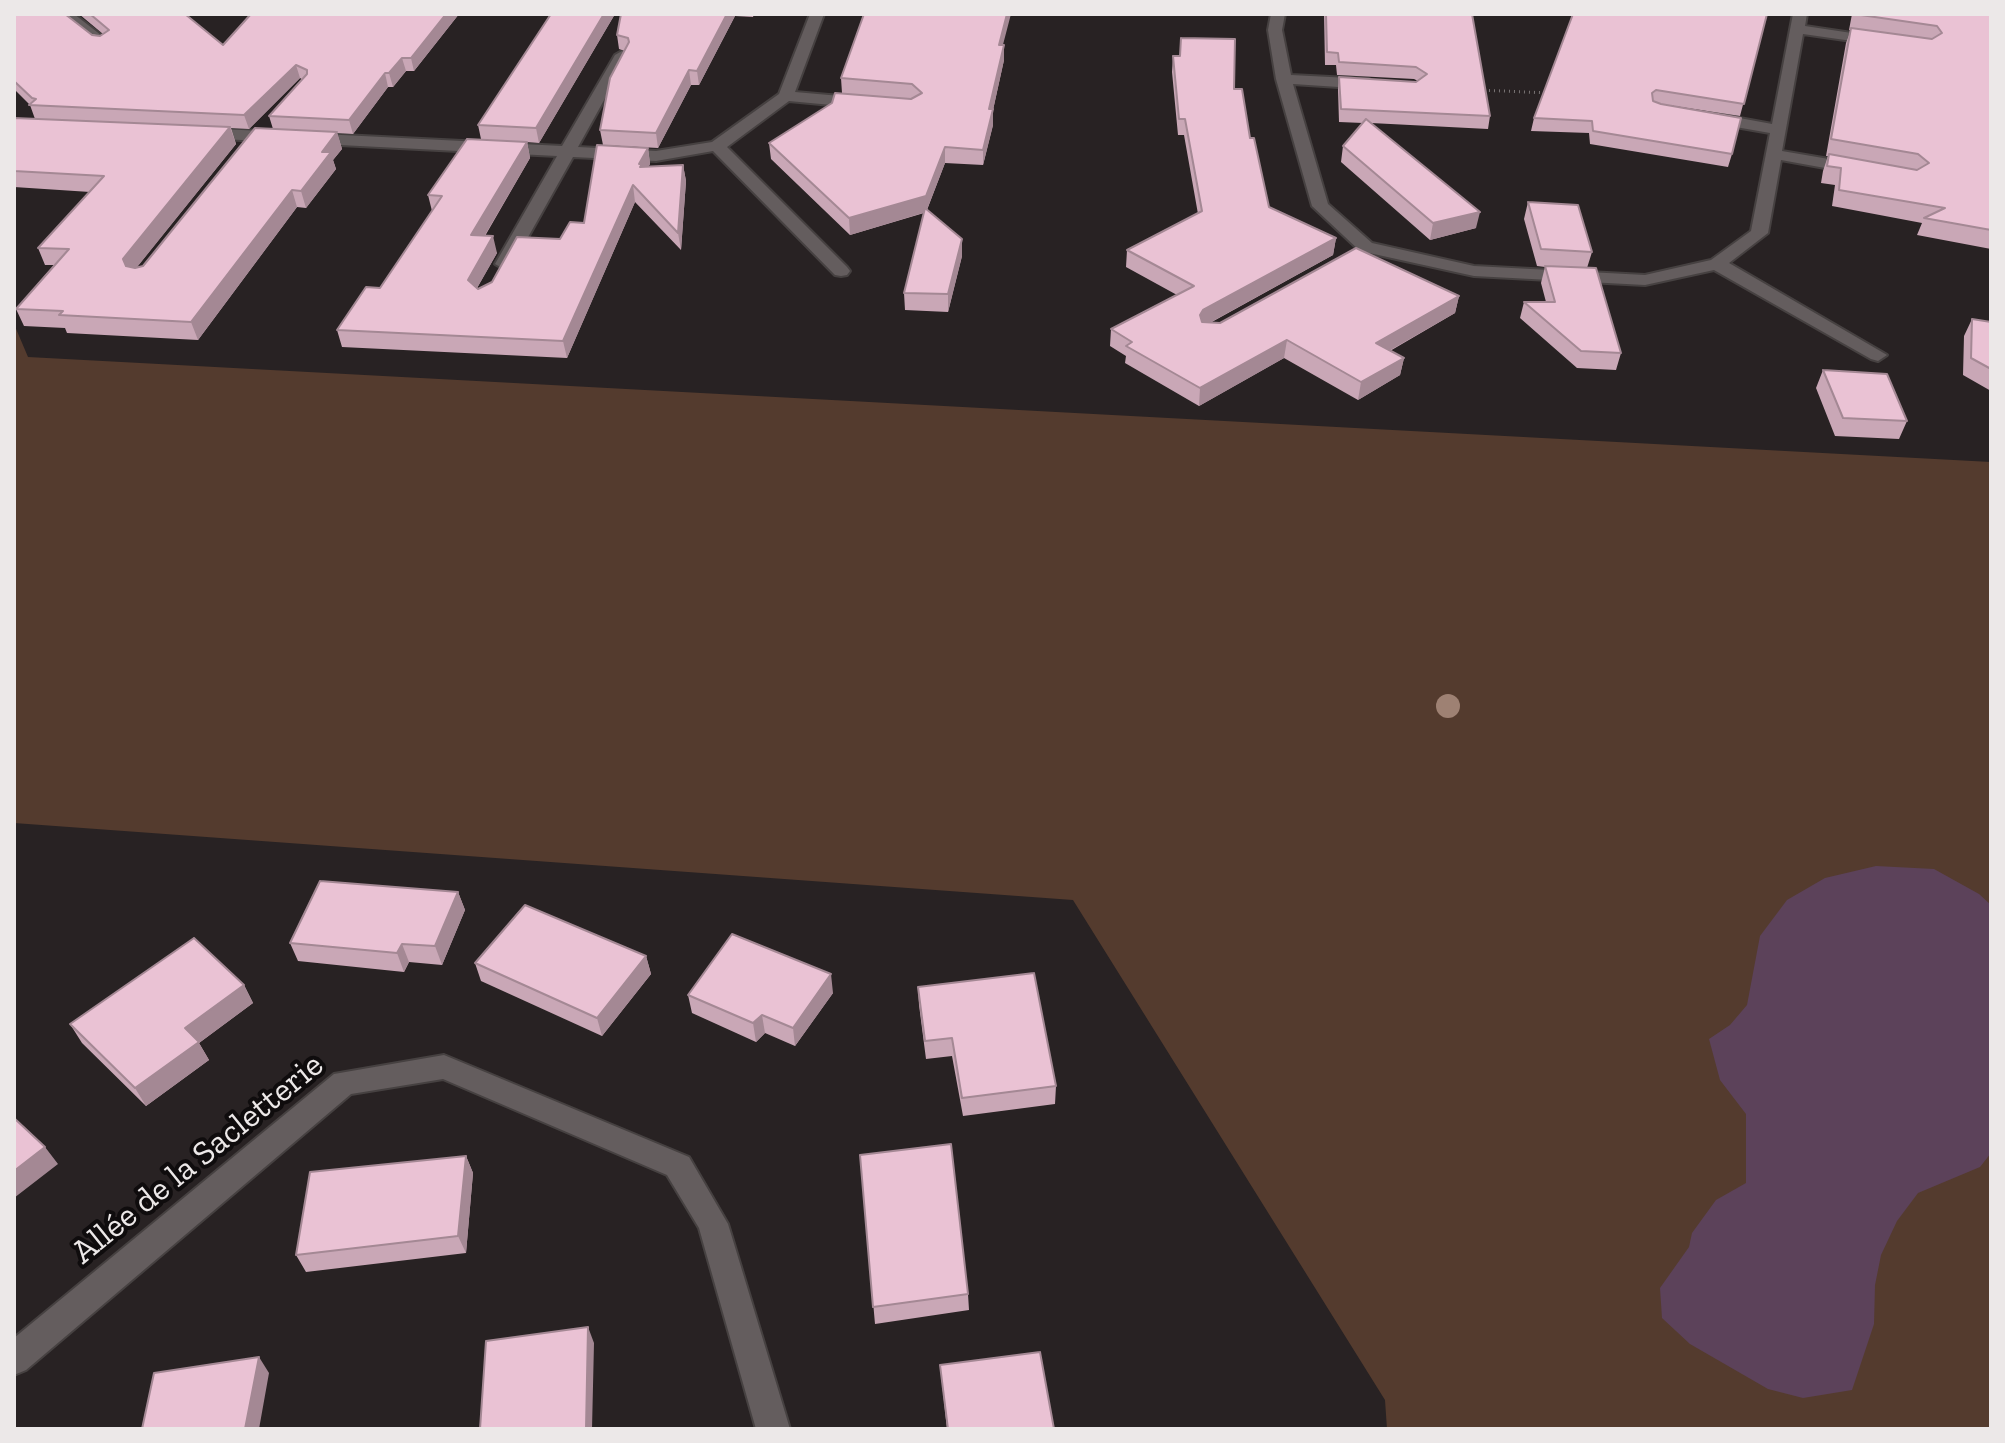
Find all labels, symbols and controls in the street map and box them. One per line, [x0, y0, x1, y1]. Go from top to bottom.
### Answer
street label: Allée de la Sacletterie [64, 1045, 332, 1273]

